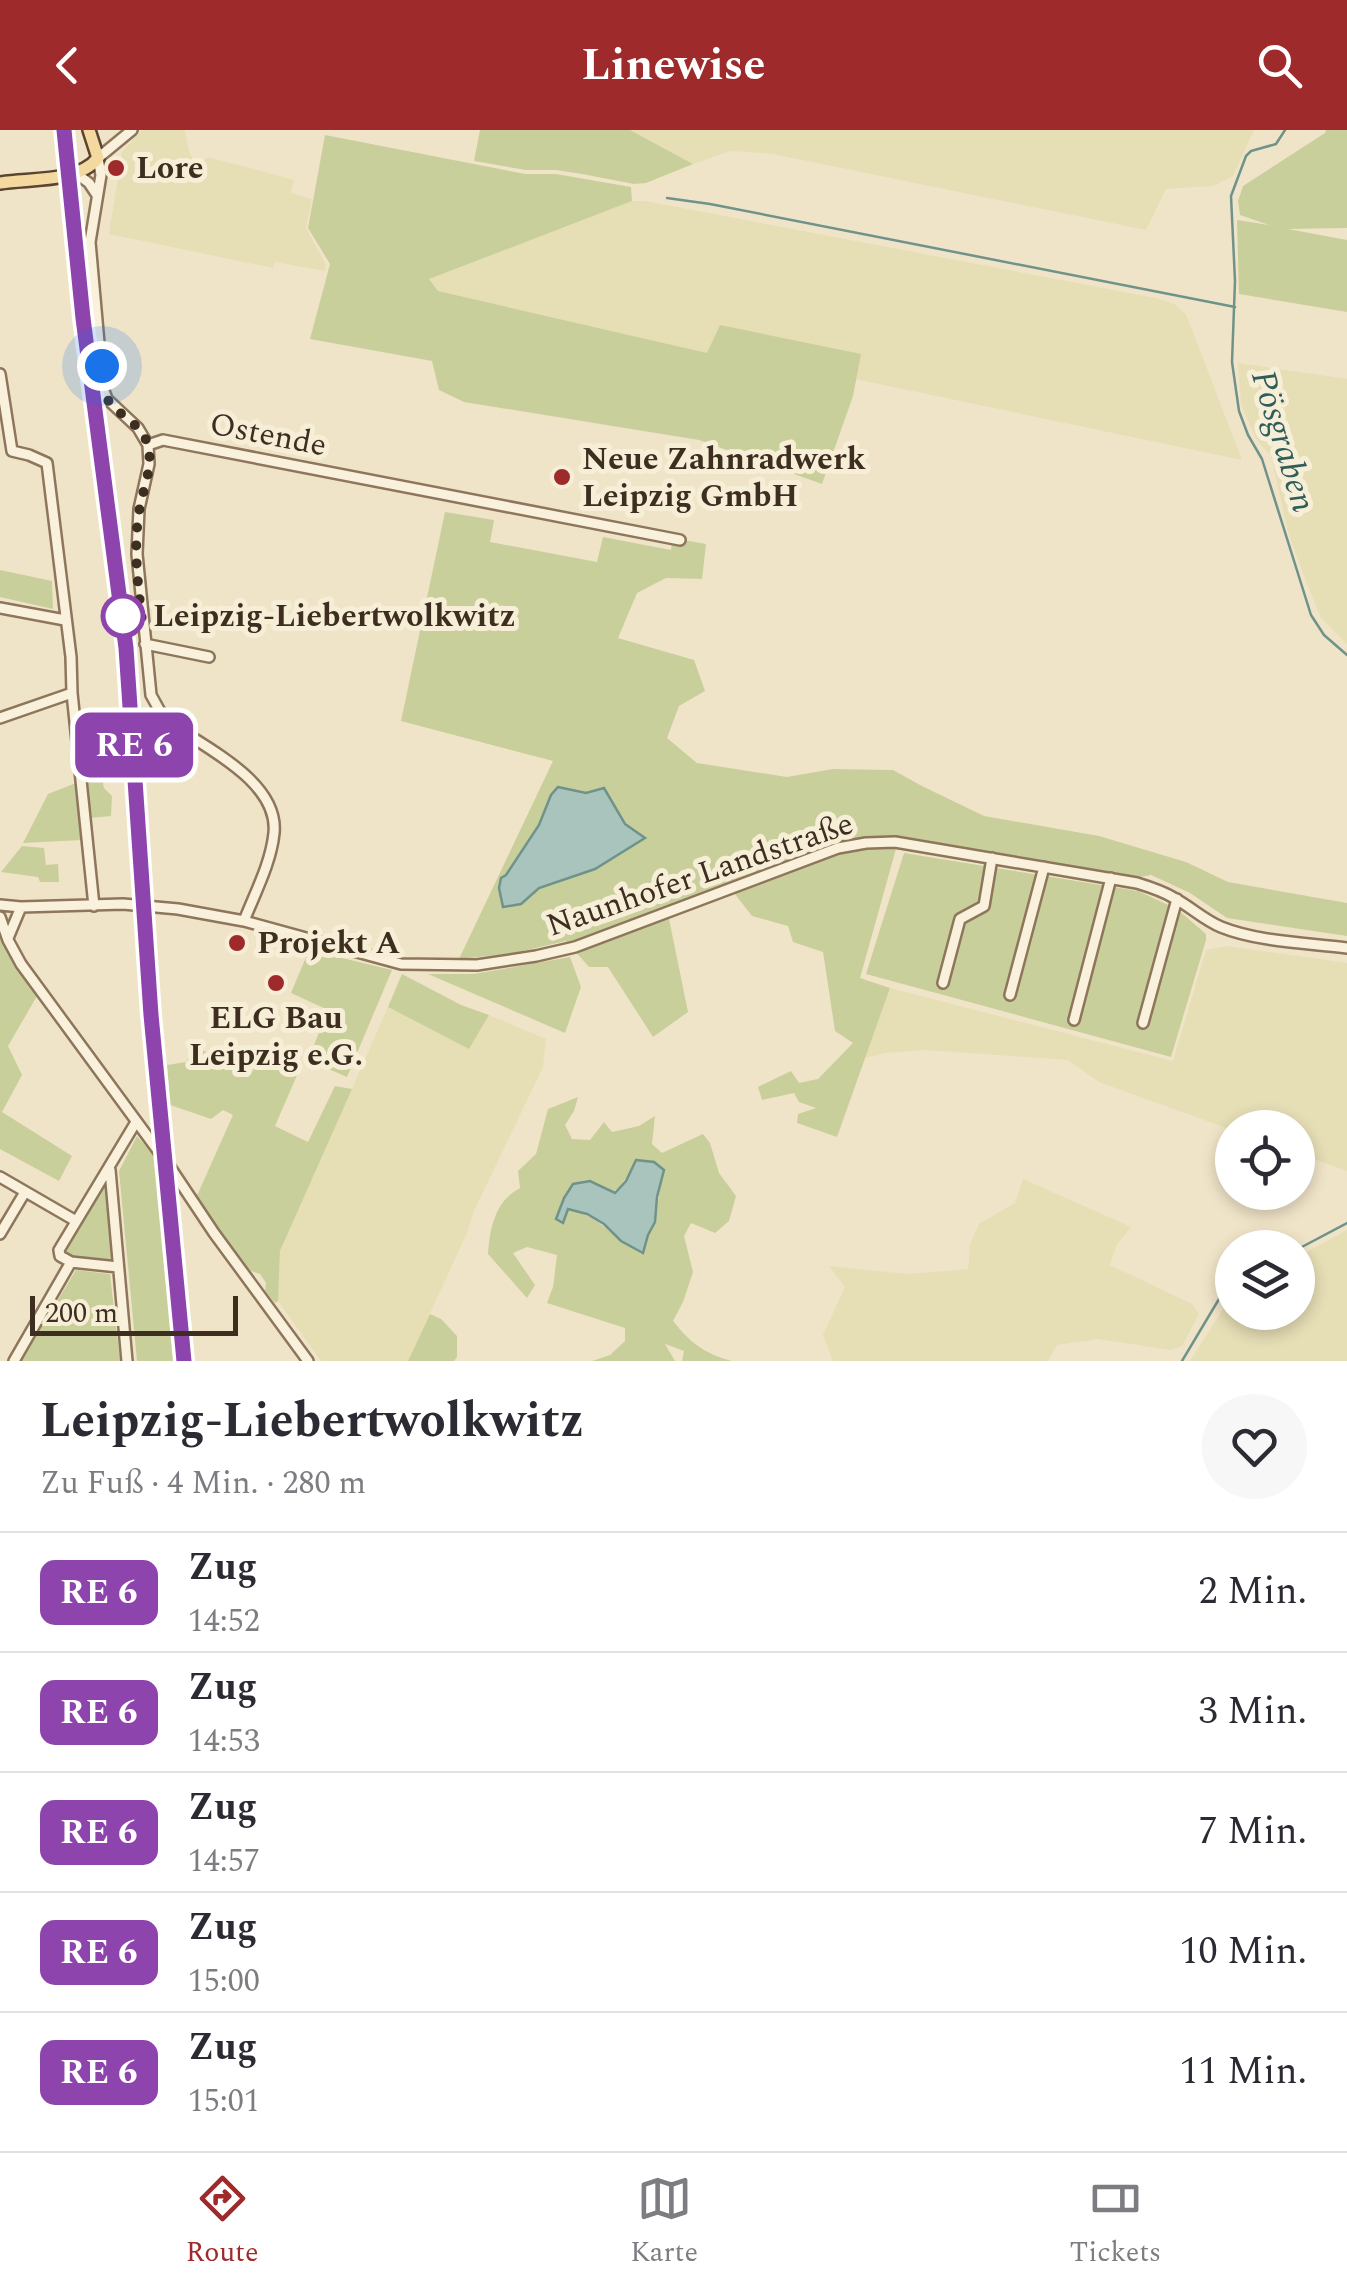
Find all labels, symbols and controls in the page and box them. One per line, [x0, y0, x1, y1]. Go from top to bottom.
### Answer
text: Linewise [581, 31, 766, 100]
icon: back [40, 38, 95, 93]
icon: search [1252, 38, 1307, 93]
place label: Lore [136, 144, 204, 193]
marker: Lore [105, 157, 127, 179]
your location [77, 341, 127, 391]
water label: Pösgraben [1236, 363, 1330, 519]
street label: Ostende [205, 400, 331, 470]
place label: Neue Zahnradwerk Leipzig GmbH [582, 435, 867, 521]
marker: Neue Zahnradwerk Leipzig GmbH [551, 466, 573, 488]
place label: Leipzig-Liebertwolkwitz [153, 592, 516, 641]
marker: Leipzig-Liebertwolkwitz [102, 595, 144, 637]
line badge: RE 6 [64, 712, 204, 778]
text: RE 6 [95, 719, 173, 772]
street label: Naunhofer Landstraße [540, 799, 860, 951]
place label: Projekt A [257, 919, 400, 968]
marker: Projekt A [226, 932, 248, 954]
marker: ELG Bau Leipzig e.G. [265, 972, 287, 994]
place label: ELG Bau Leipzig e.G. [189, 994, 363, 1080]
map controls [1215, 1110, 1315, 1330]
button: locate [1215, 1110, 1315, 1210]
button: layers [1215, 1230, 1315, 1330]
scale bar [30, 1291, 238, 1336]
text: 200 m [45, 1292, 118, 1335]
text: Leipzig-Liebertwolkwitz [40, 1385, 584, 1458]
button: heart [1202, 1394, 1307, 1499]
text: Zu Fuß · 4 Min. · 280 m [40, 1459, 366, 1508]
text: Zug [188, 1539, 257, 1597]
text: 2 Min. [1199, 1563, 1307, 1621]
text: RE 6 [60, 1566, 138, 1619]
text: 14:52 [188, 1597, 260, 1646]
text: Zug [188, 1659, 257, 1717]
text: 3 Min. [1199, 1683, 1307, 1741]
text: RE 6 [60, 1686, 138, 1739]
text: 14:53 [188, 1717, 260, 1766]
text: Zug [188, 1779, 257, 1837]
text: 7 Min. [1199, 1803, 1307, 1861]
text: RE 6 [60, 1806, 138, 1859]
text: 14:57 [188, 1837, 260, 1886]
text: Zug [188, 1899, 257, 1957]
text: 10 Min. [1180, 1923, 1307, 1981]
text: RE 6 [60, 1926, 138, 1979]
text: 15:00 [188, 1957, 260, 2006]
text: Zug [188, 2019, 257, 2077]
text: 11 Min. [1180, 2043, 1307, 2101]
text: RE 6 [60, 2046, 138, 2099]
text: 15:01 [188, 2077, 260, 2126]
tab: Route [186, 2171, 259, 2274]
tab: Karte [630, 2171, 698, 2274]
tab: Tickets [1070, 2171, 1161, 2274]

